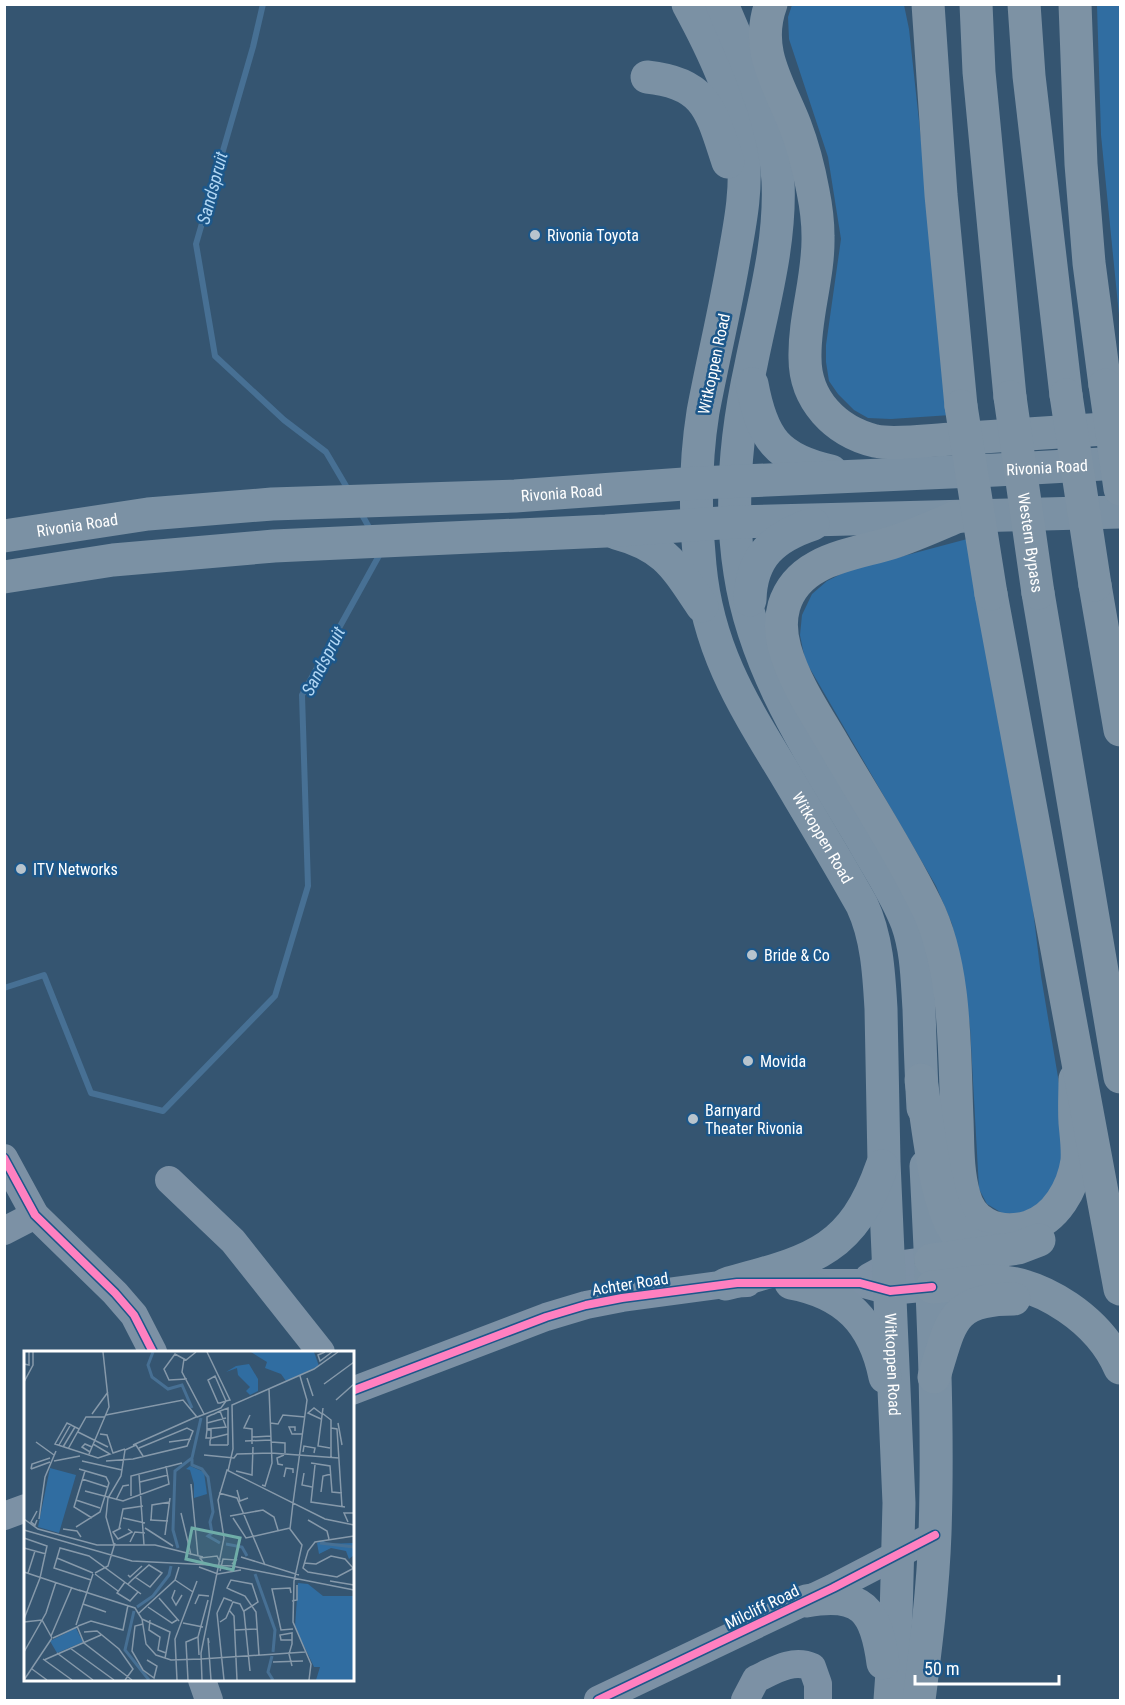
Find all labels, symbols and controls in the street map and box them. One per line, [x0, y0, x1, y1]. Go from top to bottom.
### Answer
water label: Sandspruit [192, 149, 232, 226]
place label: Rivonia Toyota [547, 226, 639, 245]
marker: Rivonia Toyota [528, 228, 542, 242]
street label: Witkoppen Road [694, 312, 734, 416]
street label: Rivonia Road [1006, 455, 1088, 479]
street label: Rivonia Road [520, 480, 603, 505]
street label: Western Bypass [1014, 491, 1047, 594]
street label: Rivonia Road [35, 509, 119, 540]
water label: Sandspruit [297, 623, 350, 699]
street label: Witkoppen Road [788, 788, 857, 887]
place label: ITV Networks [33, 860, 118, 879]
marker: ITV Networks [14, 862, 28, 876]
place label: Bride & Co [764, 946, 830, 965]
marker: Bride & Co [745, 948, 759, 962]
place label: Movida [760, 1052, 806, 1071]
marker: Movida [741, 1054, 755, 1068]
place label: Barnyard Theater Rivonia [705, 1101, 803, 1138]
marker: Barnyard Theater Rivonia [686, 1112, 700, 1126]
street label: Achter Road [590, 1269, 670, 1299]
street label: Witkoppen Road [881, 1313, 905, 1416]
inset map [24, 1351, 354, 1681]
street label: Milcliff Road [722, 1581, 802, 1633]
scale bar [915, 1648, 1059, 1686]
text: 50 m [924, 1658, 959, 1679]

